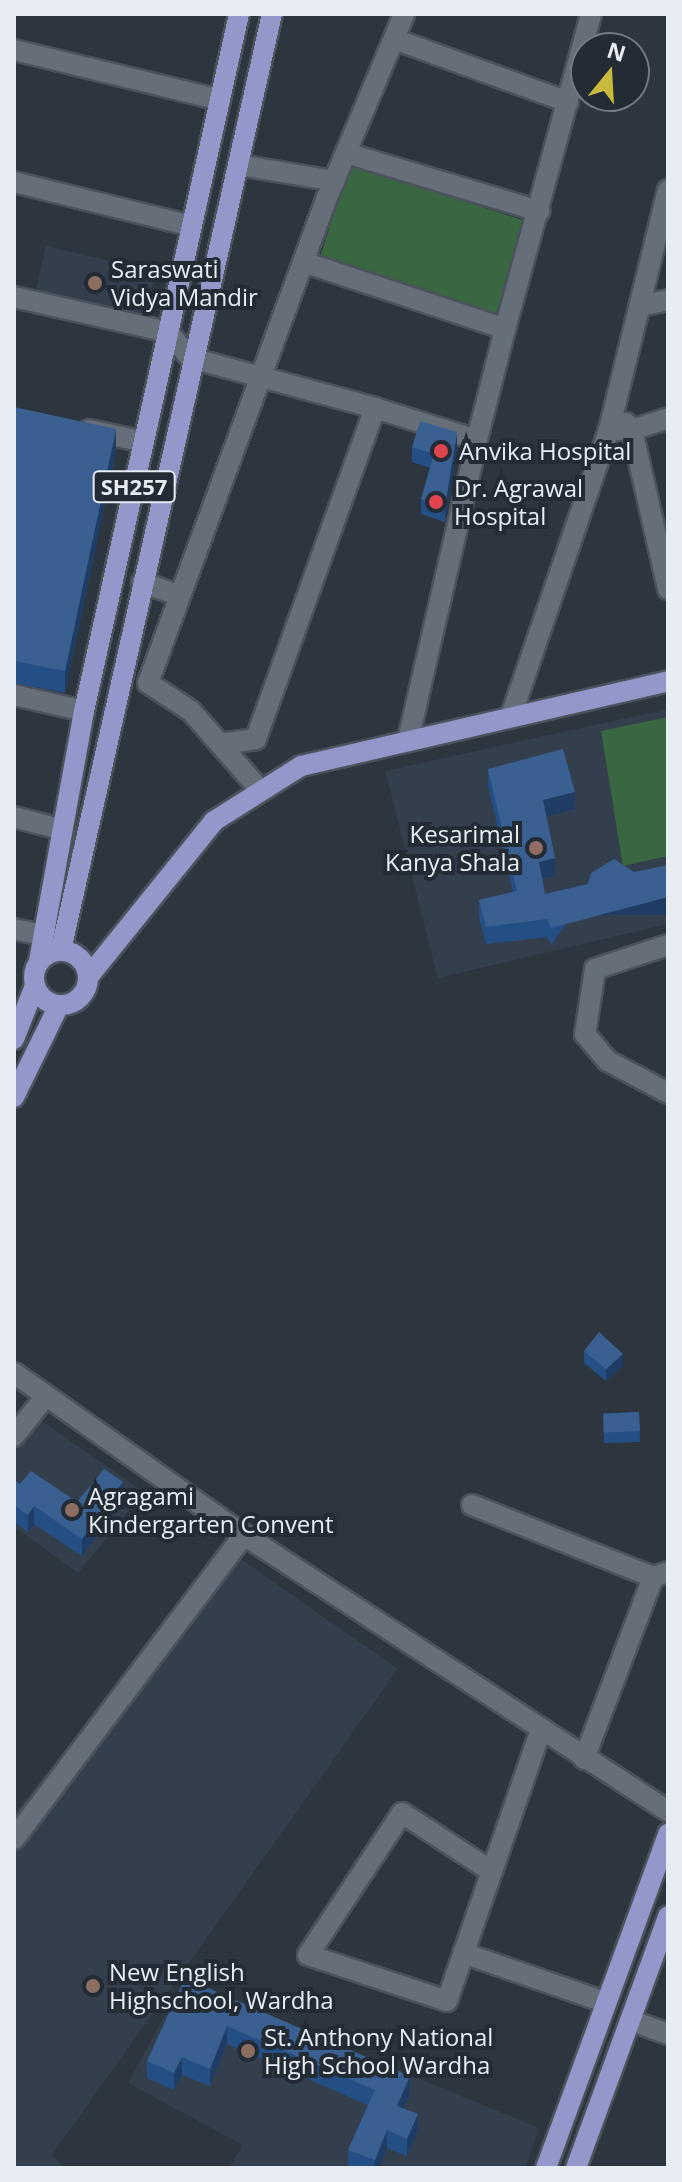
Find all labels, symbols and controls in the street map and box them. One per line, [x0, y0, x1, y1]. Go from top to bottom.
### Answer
north arrow [570, 32, 650, 112]
text: N [604, 34, 630, 68]
place label: Saraswati Vidya Mandir [111, 255, 258, 311]
marker: Saraswati Vidya Mandir [86, 274, 104, 292]
place label: Anvika Hospital [459, 437, 631, 465]
marker: Anvika Hospital [430, 440, 452, 462]
road number: SH257 [92, 469, 176, 505]
place label: Dr. Agrawal Hospital [454, 474, 583, 530]
marker: Dr. Agrawal Hospital [425, 491, 447, 513]
place label: Kesarimal Kanya Shala [385, 820, 520, 876]
marker: Kesarimal Kanya Shala [527, 839, 545, 857]
place label: Agragami Kindergarten Convent [88, 1482, 334, 1538]
marker: Agragami Kindergarten Convent [63, 1501, 81, 1519]
place label: New English Highschool, Wardha [109, 1958, 334, 2014]
marker: New English Highschool, Wardha [84, 1977, 102, 1995]
place label: St. Anthony National High School Wardha [264, 2023, 493, 2079]
marker: St. Anthony National High School Wardha [239, 2042, 257, 2060]

